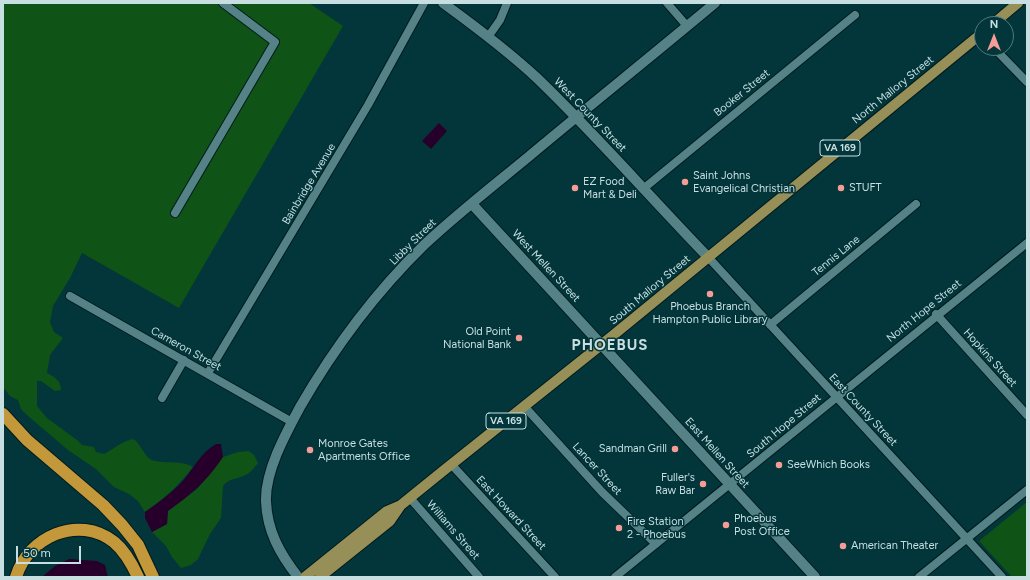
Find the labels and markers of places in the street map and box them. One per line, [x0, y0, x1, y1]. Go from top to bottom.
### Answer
place label: Saint Johns Evangelical Christian [693, 169, 795, 195]
place label: EZ Food Mart & Deli [583, 175, 637, 201]
marker: Saint Johns Evangelical Christian [680, 177, 690, 187]
place label: STUFT [849, 181, 882, 195]
marker: EZ Food Mart & Deli [570, 183, 580, 193]
marker: STUFT [836, 183, 846, 193]
marker: Phoebus Branch Hampton Public Library [705, 289, 715, 299]
place label: Phoebus Branch Hampton Public Library [652, 300, 768, 326]
place label: Old Point National Bank [443, 325, 511, 351]
marker: Old Point National Bank [514, 333, 524, 343]
place label: Monroe Gates Apartments Office [318, 437, 410, 463]
place label: Sandman Grill [599, 442, 667, 456]
marker: Sandman Grill [670, 444, 680, 454]
marker: Monroe Gates Apartments Office [305, 445, 315, 455]
place label: SeeWhich Books [787, 458, 870, 472]
marker: SeeWhich Books [774, 460, 784, 470]
place label: Fuller's Raw Bar [655, 471, 695, 497]
marker: Fuller's Raw Bar [698, 479, 708, 489]
place label: Phoebus Post Office [734, 512, 790, 538]
place label: Fire Station 2 - Phoebus [627, 515, 686, 541]
marker: Phoebus Post Office [721, 520, 731, 530]
marker: Fire Station 2 - Phoebus [614, 523, 624, 533]
place label: American Theater [851, 539, 938, 553]
marker: American Theater [838, 541, 848, 551]

